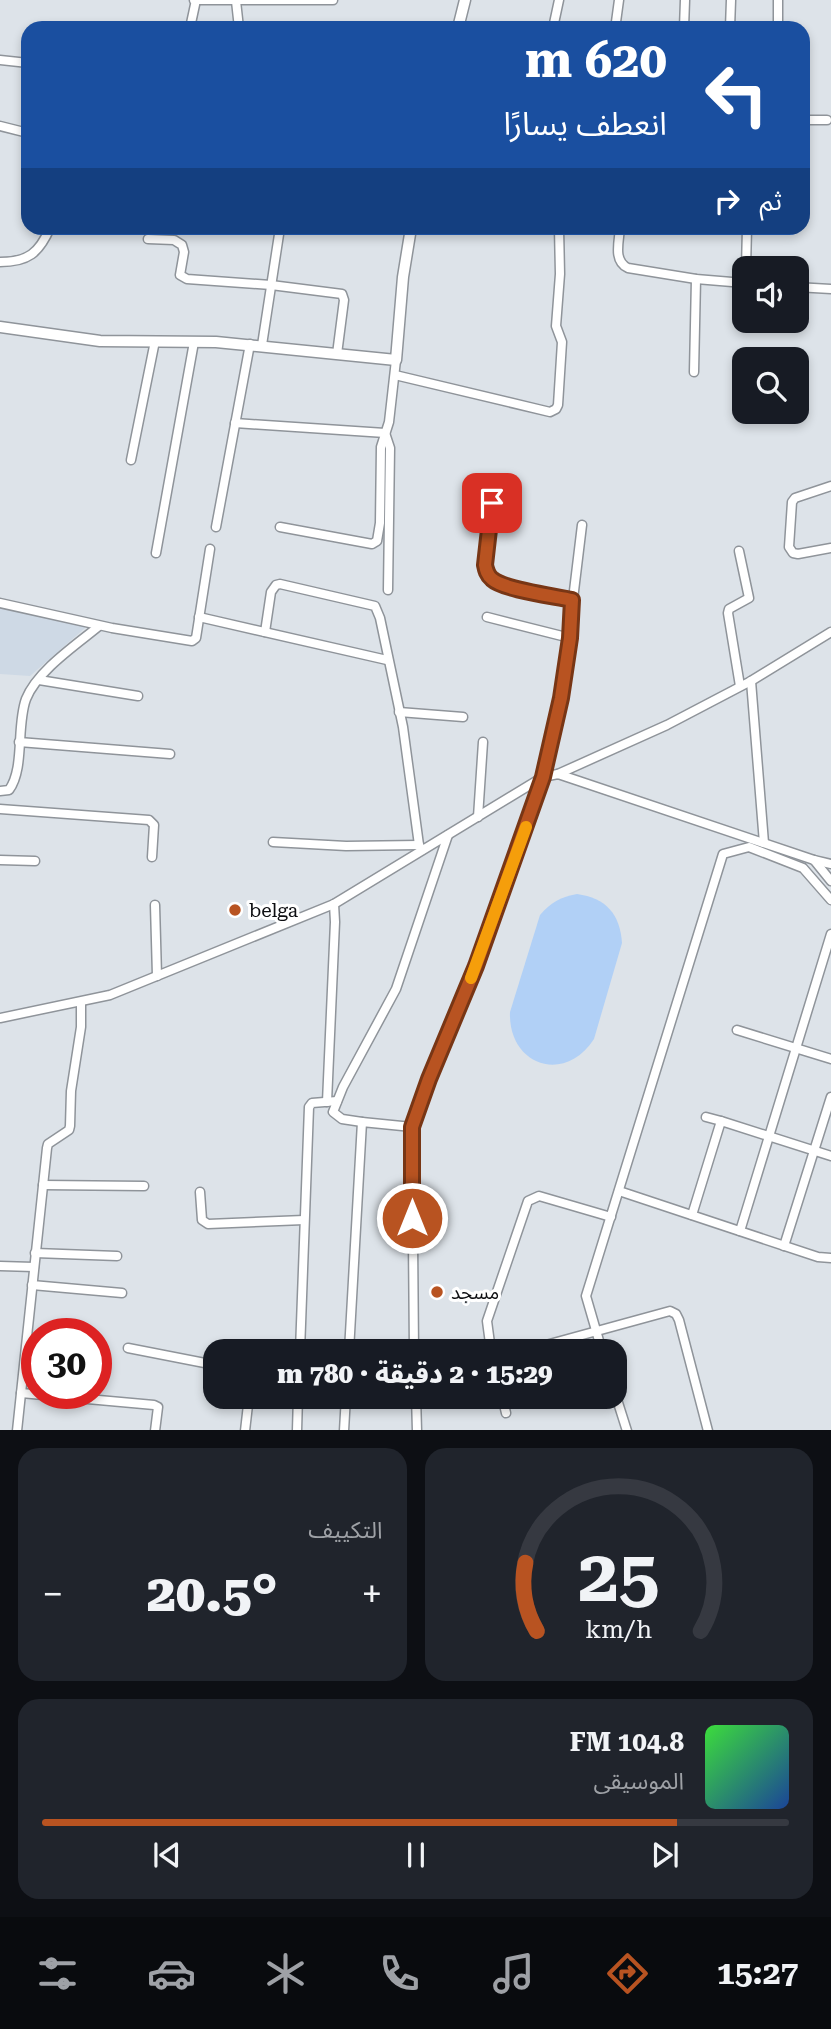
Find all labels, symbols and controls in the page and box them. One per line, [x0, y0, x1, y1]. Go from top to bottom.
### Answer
text: 620 m [525, 32, 667, 89]
icon: left [691, 49, 782, 140]
text: انعطف يسارًا [504, 105, 667, 143]
icon: right [708, 182, 746, 220]
text: ثم [760, 186, 782, 216]
map controls [732, 256, 809, 424]
button: sound [732, 256, 809, 333]
button: search [732, 347, 809, 424]
pin [462, 473, 522, 533]
icon: arrive [473, 484, 511, 522]
place label: belga [249, 899, 299, 922]
marker: belga [227, 902, 243, 918]
position arrow [375, 1181, 449, 1255]
place label: مسجد [451, 1281, 499, 1304]
marker: مسجد [429, 1284, 445, 1300]
speed limit sign: 30 [21, 1318, 112, 1409]
text: 15:29 · 2 دقيقة · 780 m [277, 1359, 553, 1389]
text: التكييف [308, 1517, 383, 1544]
text: 25 [578, 1534, 660, 1619]
text: 20.5° [147, 1563, 278, 1624]
text: − [42, 1572, 63, 1616]
text: + [361, 1572, 383, 1616]
text: km/h [585, 1614, 652, 1643]
text: 104.8 FM [570, 1727, 684, 1757]
text: الموسيقى [593, 1768, 684, 1795]
icon: previous [148, 1836, 186, 1874]
icon: pause [397, 1836, 435, 1874]
icon: next [646, 1836, 684, 1874]
icon: filters [33, 1949, 82, 1998]
icon: car [147, 1949, 196, 1998]
icon: climate [261, 1949, 310, 1998]
icon: phone [375, 1949, 424, 1998]
icon: music [489, 1949, 538, 1998]
icon: directions [603, 1949, 652, 1998]
text: 15:27 [717, 1954, 798, 1992]

